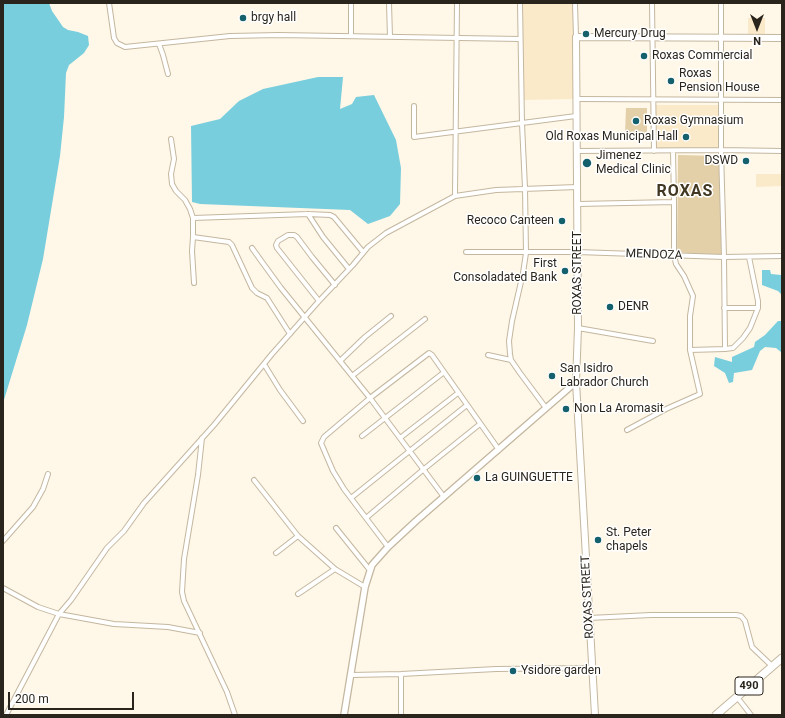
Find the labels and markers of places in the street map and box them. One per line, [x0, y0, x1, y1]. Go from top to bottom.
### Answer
place label: brgy hall [251, 11, 296, 25]
marker: brgy hall [238, 13, 248, 23]
place label: Mercury Drug [594, 27, 666, 41]
marker: Mercury Drug [581, 29, 591, 39]
place label: Roxas Commercial [652, 49, 752, 63]
marker: Roxas Commercial [639, 51, 649, 61]
place label: Roxas Pension House [679, 67, 760, 95]
marker: Roxas Pension House [666, 76, 676, 86]
place label: Roxas Gymnasium [644, 114, 744, 128]
marker: Roxas Gymnasium [631, 116, 641, 126]
place label: Old Roxas Municipal Hall [545, 130, 678, 144]
marker: Old Roxas Municipal Hall [681, 132, 691, 142]
place label: Jimenez Medical Clinic [596, 149, 671, 177]
place label: DSWD [704, 154, 738, 168]
marker: DSWD [741, 156, 751, 166]
marker: Jimenez Medical Clinic [581, 157, 593, 169]
place label: Recoco Canteen [467, 214, 554, 228]
marker: Recoco Canteen [557, 216, 567, 226]
place label: First Consoladated Bank [453, 257, 557, 285]
marker: First Consoladated Bank [560, 266, 570, 276]
place label: DENR [618, 300, 649, 314]
marker: DENR [605, 302, 615, 312]
place label: San Isidro Labrador Church [560, 362, 649, 390]
marker: San Isidro Labrador Church [547, 371, 557, 381]
place label: Non La Aromasit [574, 402, 664, 416]
marker: Non La Aromasit [561, 404, 571, 414]
place label: La GUINGUETTE [485, 471, 573, 485]
marker: La GUINGUETTE [472, 473, 482, 483]
place label: St. Peter chapels [606, 526, 651, 554]
marker: St. Peter chapels [593, 535, 603, 545]
place label: Ysidore garden [521, 664, 601, 678]
marker: Ysidore garden [508, 666, 518, 676]

